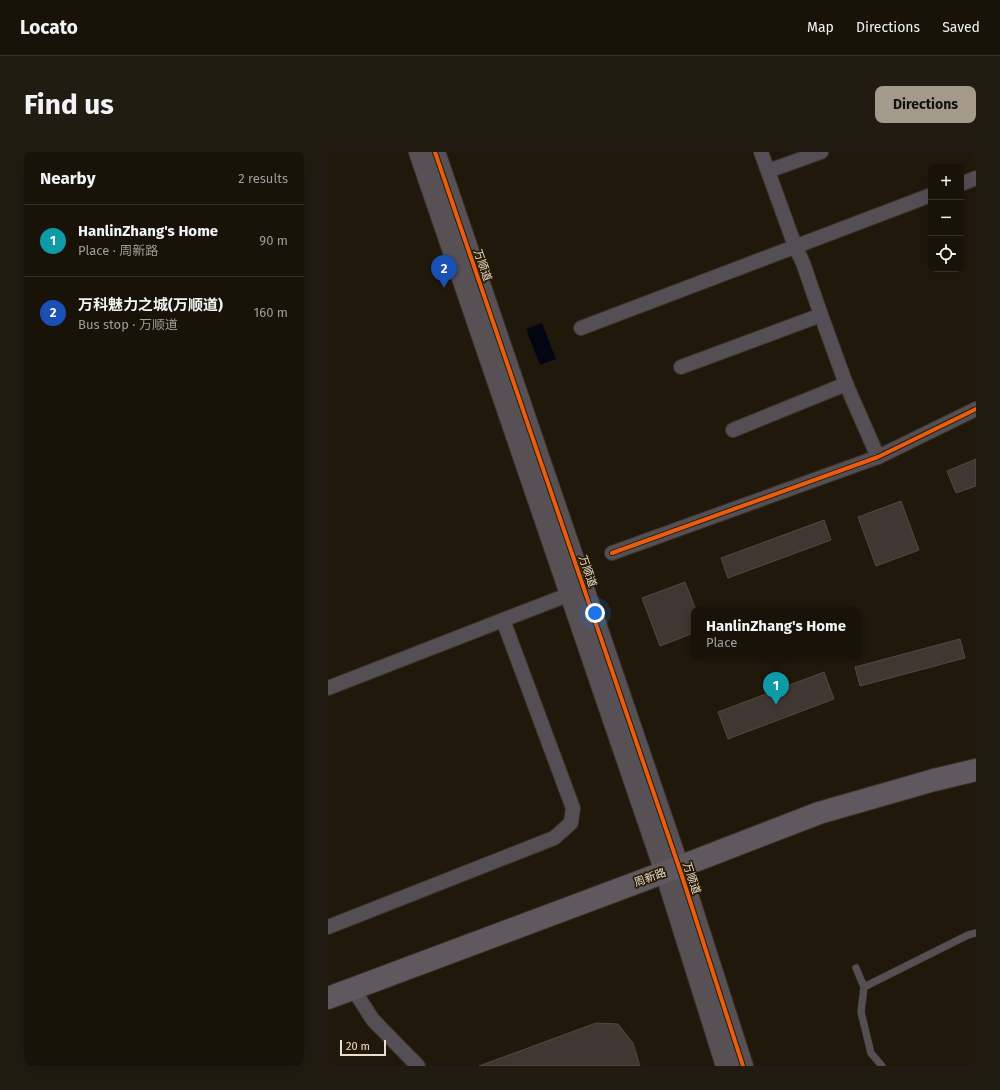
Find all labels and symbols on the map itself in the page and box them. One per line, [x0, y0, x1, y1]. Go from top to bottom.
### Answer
street label: 万顺道 [471, 247, 494, 283]
pin: 2 [431, 255, 457, 288]
street label: 万顺道 [576, 553, 599, 589]
your location [585, 603, 605, 623]
pin: 1 [763, 672, 789, 705]
street label: 万顺道 [680, 860, 703, 896]
street label: 周新路 [632, 866, 668, 889]
scale bar [340, 1038, 386, 1057]

